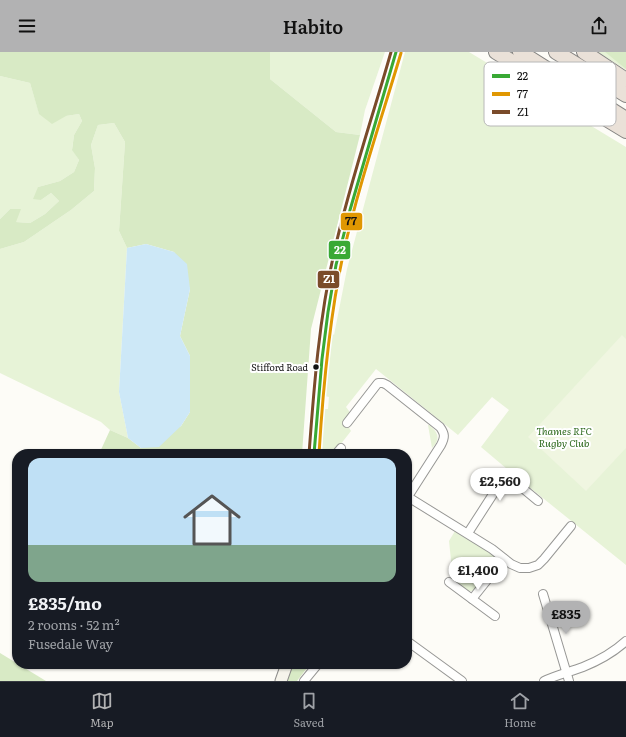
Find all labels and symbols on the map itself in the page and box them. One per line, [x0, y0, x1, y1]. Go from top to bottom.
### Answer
legend [484, 62, 616, 126]
text: 22 [517, 67, 529, 83]
text: 77 [517, 85, 529, 101]
text: Z1 [517, 103, 529, 119]
line badge: 77 [340, 212, 363, 231]
text: 77 [345, 212, 357, 228]
line badge: 22 [328, 240, 351, 260]
text: 22 [334, 241, 346, 257]
line badge: Z1 [317, 270, 340, 289]
text: Z1 [323, 270, 336, 286]
place label: Stifford Road [251, 360, 308, 374]
marker: Stifford Road [311, 362, 321, 372]
park label: Thames RFC Rugby Club [536, 423, 592, 450]
pin: £2,560 [467, 468, 533, 502]
pin: £1,400 [445, 557, 511, 591]
pin: £835 [542, 601, 590, 635]

